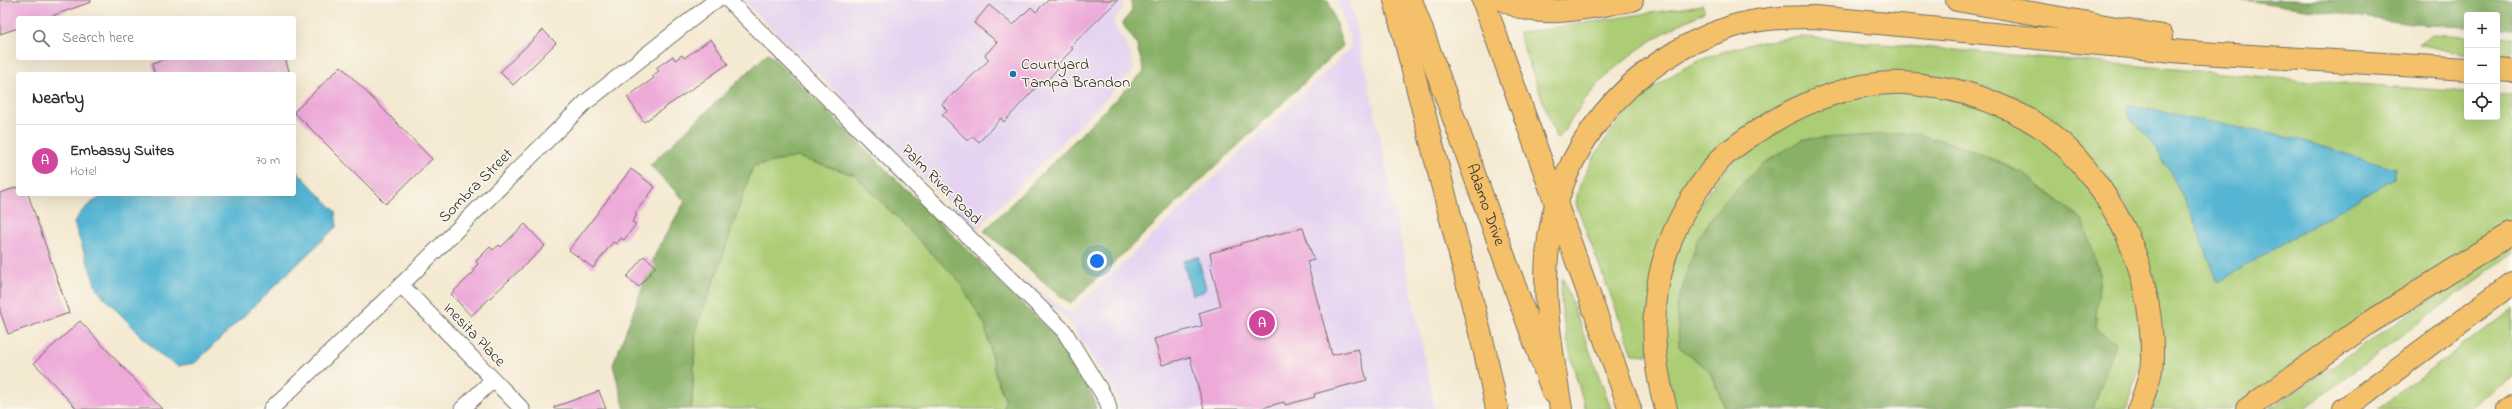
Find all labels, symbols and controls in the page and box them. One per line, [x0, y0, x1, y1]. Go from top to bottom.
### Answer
map controls [2464, 12, 2500, 120]
button: + [2464, 12, 2500, 48]
search box [16, 16, 296, 60]
icon: search [30, 27, 52, 49]
text: Search here [62, 27, 134, 49]
button: − [2464, 48, 2500, 84]
place label: Courtyard Tampa Brandon [1021, 53, 1130, 95]
marker: Courtyard Tampa Brandon [1008, 69, 1018, 79]
button: locate [2464, 84, 2500, 120]
text: Nearby [32, 86, 84, 111]
street label: Palm River Road [895, 139, 987, 231]
text: Embassy Suites [70, 140, 174, 162]
street label: Sombra Street [433, 143, 519, 229]
text: A [41, 151, 49, 170]
text: 70 m [256, 151, 280, 170]
street label: Adamo Drive [1459, 161, 1511, 250]
text: Hotel [70, 162, 97, 181]
your location [1087, 251, 1107, 271]
street label: Inesita Place [437, 297, 512, 373]
pin: A [1249, 308, 1275, 338]

